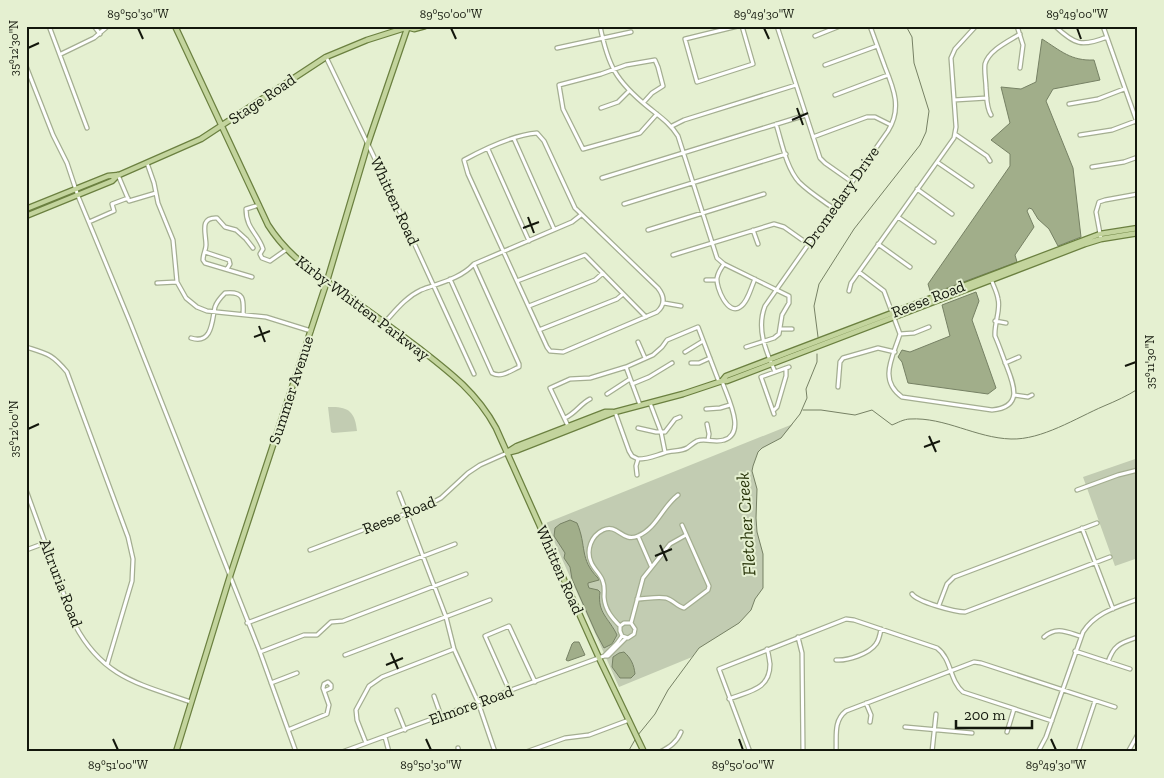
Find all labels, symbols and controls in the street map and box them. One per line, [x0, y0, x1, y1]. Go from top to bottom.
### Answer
text: 89°50'30"W [107, 7, 169, 21]
text: 89°50'00"W [420, 7, 483, 21]
text: 89°49'30"W [734, 7, 795, 21]
text: 89°49'00"W [1046, 7, 1109, 21]
text: 35°12'30"N [7, 20, 21, 76]
street label: Stage Road [225, 70, 299, 128]
street label: Dromedary Drive [799, 142, 883, 252]
street label: Whitten Road [366, 154, 424, 248]
street label: Kirby-Whitten Parkway [292, 252, 434, 365]
street label: Reese Road [889, 276, 968, 322]
street label: Summer Avenue [265, 333, 317, 447]
text: 35°11'30"N [1143, 335, 1157, 389]
text: 35°12'00"N [7, 400, 21, 458]
water label: Fletcher Creek [731, 471, 761, 577]
street label: Reese Road [360, 492, 439, 538]
street label: Whitten Road [532, 523, 588, 617]
street label: Altruria Road [35, 536, 87, 630]
street label: Elmore Road [426, 681, 516, 729]
scale bar [956, 698, 1033, 730]
text: 200 m [964, 706, 1005, 724]
text: 89°51'00"W [88, 758, 149, 772]
text: 89°50'30"W [400, 758, 462, 772]
text: 89°50'00"W [712, 758, 775, 772]
text: 89°49'30"W [1026, 758, 1087, 772]

